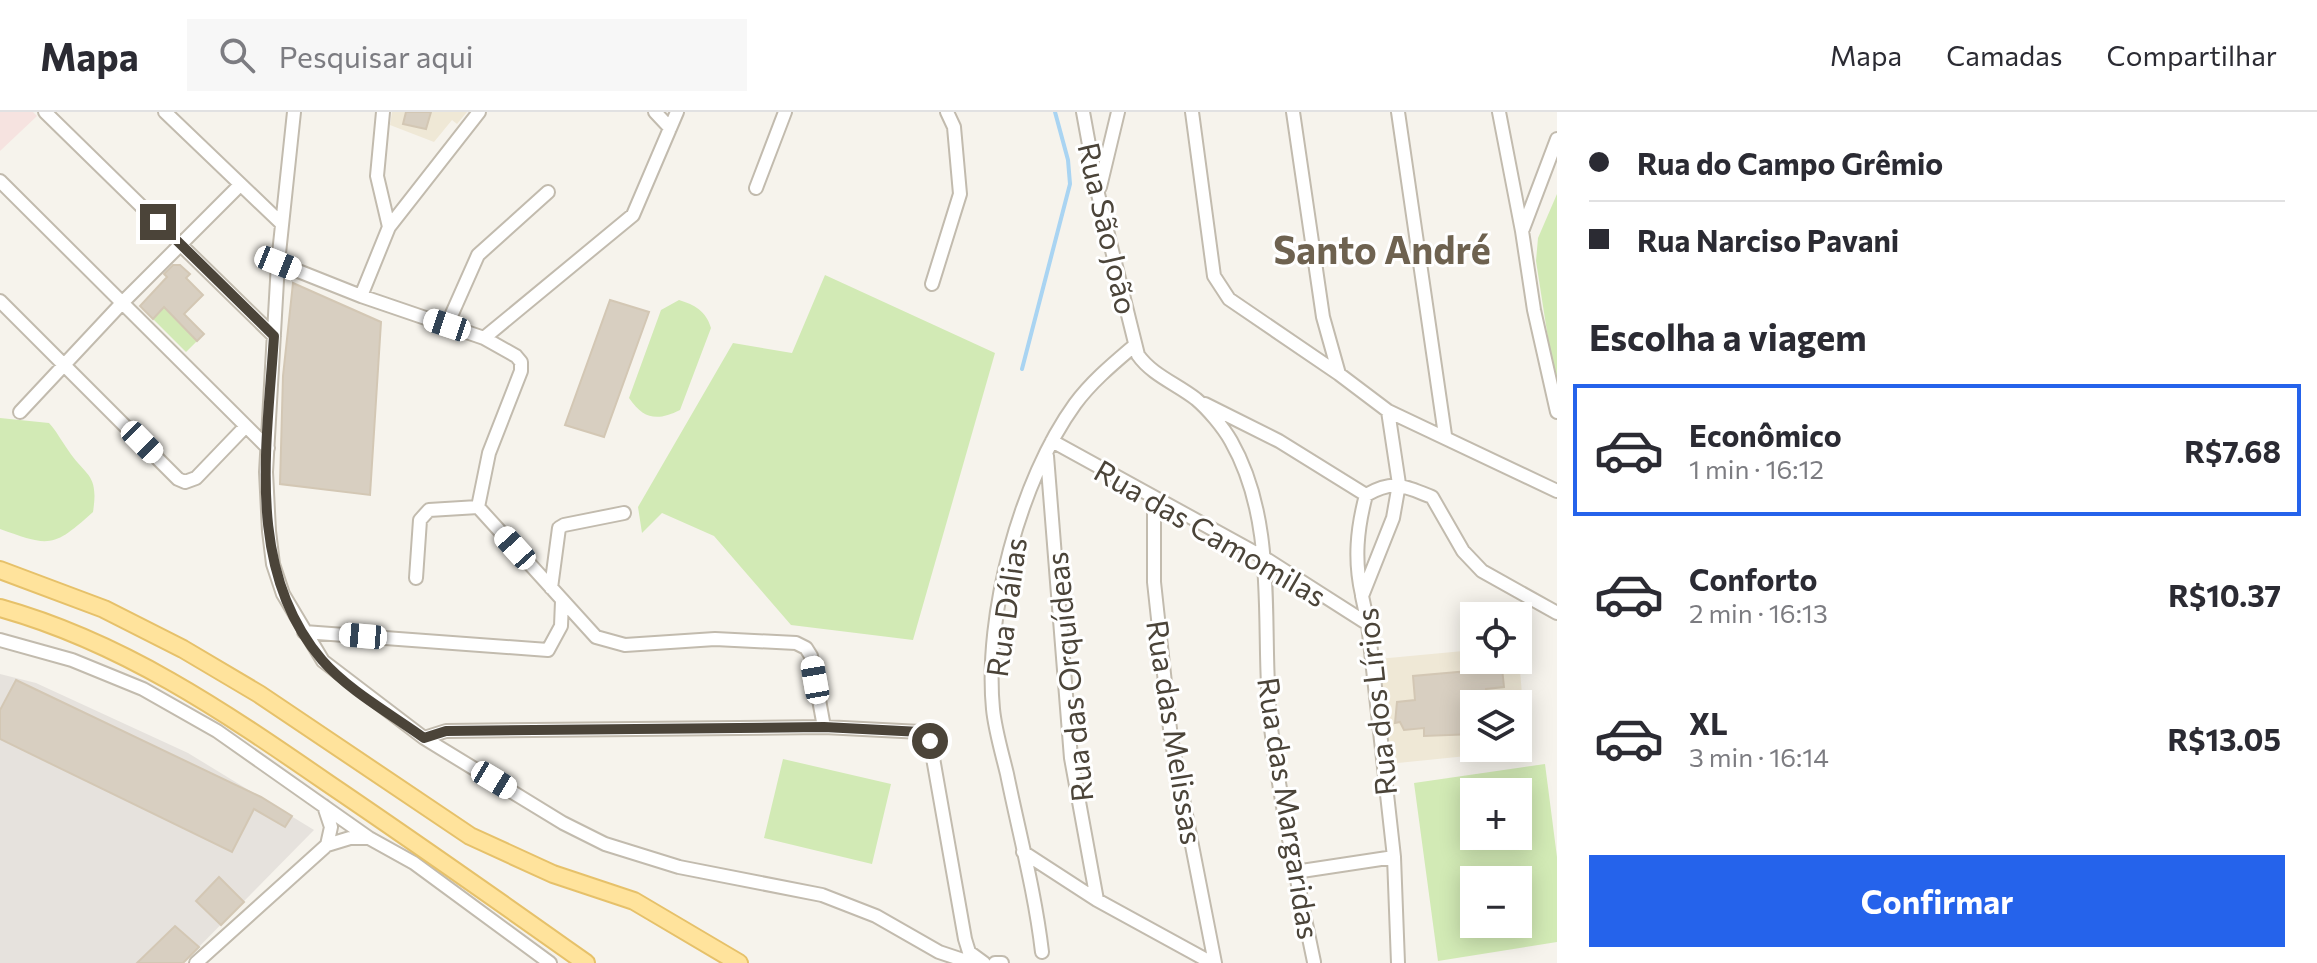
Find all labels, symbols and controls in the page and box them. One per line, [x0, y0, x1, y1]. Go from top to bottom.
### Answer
search box [187, 19, 747, 91]
text: Mapa [40, 32, 139, 79]
icon: search [215, 33, 259, 77]
text: Pesquisar aqui [279, 37, 473, 74]
text: Mapa [1830, 38, 1902, 72]
text: Camadas [1946, 38, 2063, 72]
text: Compartilhar [2107, 38, 2277, 72]
street label: Rua São João [1071, 139, 1147, 317]
text: Rua do Campo Grêmio [1637, 144, 1943, 181]
route end [140, 204, 176, 240]
text: Rua Narciso Pavani [1637, 221, 1899, 258]
district label: Santo André [1273, 225, 1491, 272]
car [251, 243, 305, 283]
car [420, 306, 474, 344]
text: Escolha a viagem [1589, 314, 1867, 358]
icon: car [1593, 414, 1665, 486]
text: Econômico [1689, 416, 1842, 453]
car [117, 417, 167, 467]
text: R$7.68 [2184, 432, 2281, 469]
street label: Rua das Camomilas [1088, 451, 1334, 613]
text: 1 min · 16:12 [1689, 453, 1824, 484]
car [490, 522, 540, 574]
street label: Rua Dálias [977, 535, 1033, 679]
street label: Rua das Orquídeas [1036, 550, 1100, 804]
icon: car [1593, 558, 1665, 630]
text: Conforto [1689, 560, 1817, 597]
text: R$10.37 [2168, 576, 2281, 613]
text: 2 min · 16:13 [1689, 597, 1828, 628]
map controls [1460, 602, 1532, 938]
button: locate [1460, 602, 1532, 674]
street label: Rua dos Lírios [1347, 606, 1403, 798]
street label: Rua das Melissas [1140, 617, 1212, 847]
car [338, 622, 388, 650]
car [799, 654, 831, 706]
street label: Rua das Margaridas [1251, 674, 1329, 942]
button: layers [1460, 690, 1532, 762]
icon: car [1593, 702, 1665, 774]
text: XL [1689, 704, 1728, 741]
text: R$13.05 [2167, 720, 2281, 757]
route start [912, 723, 948, 759]
text: 3 min · 16:14 [1689, 741, 1829, 772]
car [467, 757, 521, 803]
button: + [1460, 778, 1532, 850]
button: Confirmar [1589, 855, 2285, 947]
button: − [1460, 866, 1532, 938]

